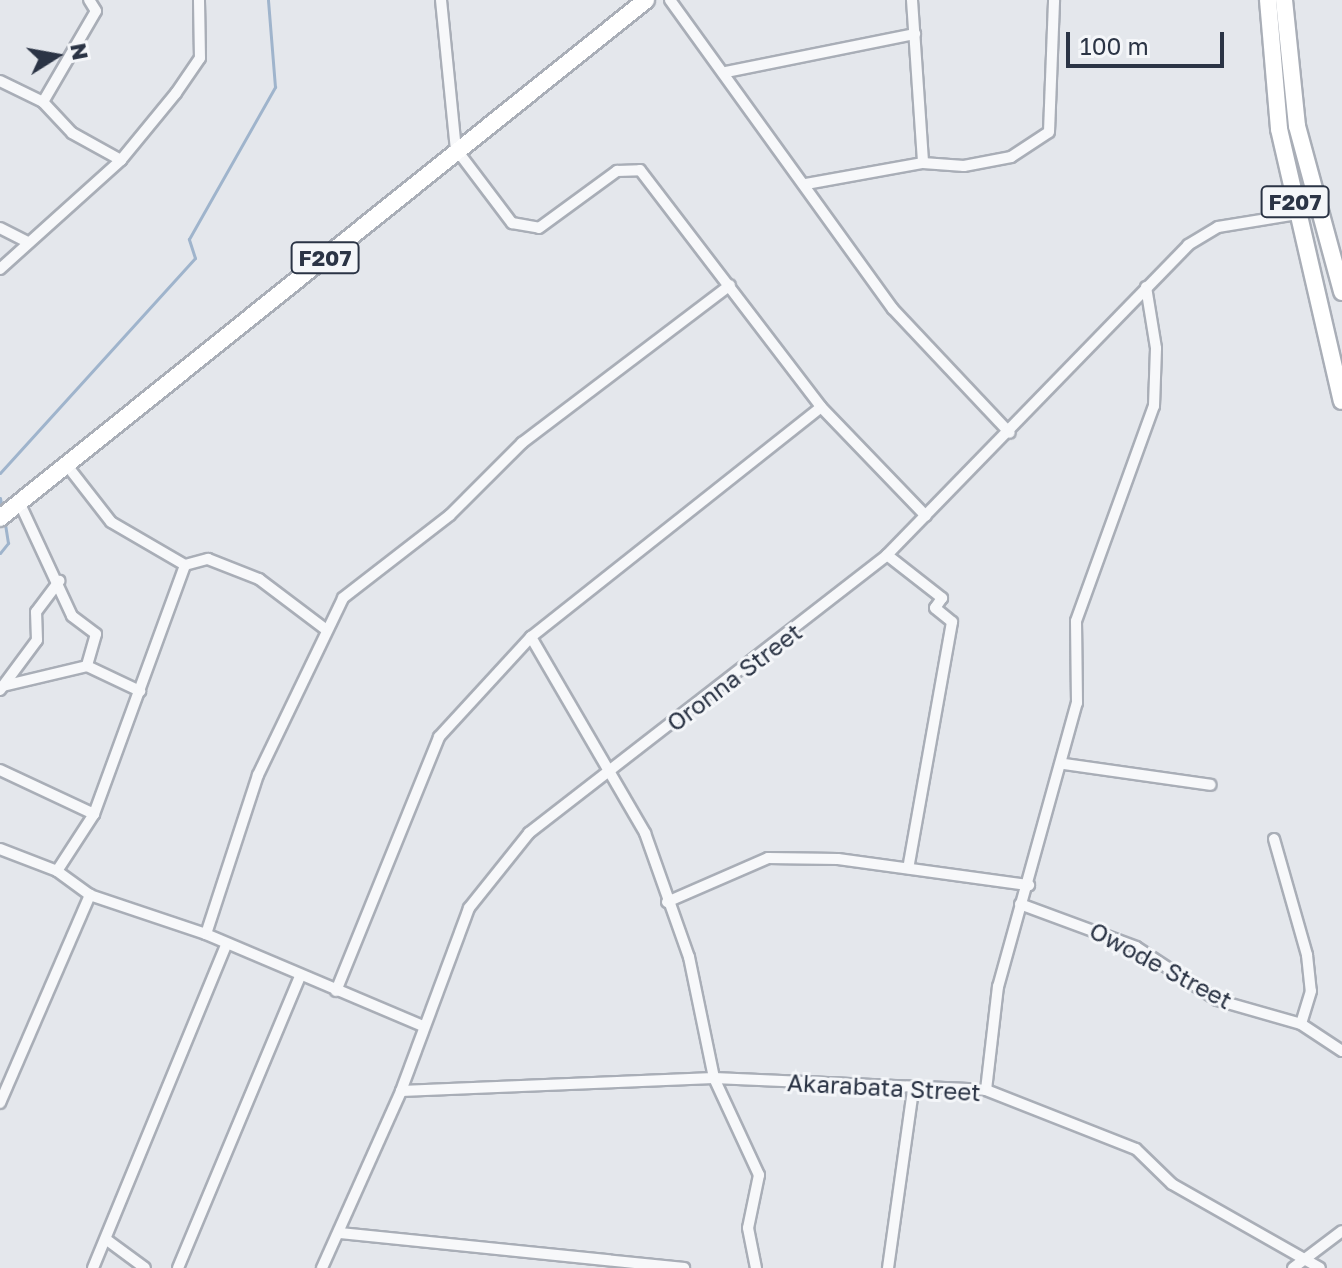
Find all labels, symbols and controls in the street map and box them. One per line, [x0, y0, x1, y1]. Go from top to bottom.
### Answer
north arrow [16, 16, 96, 96]
scale bar [1070, 16, 1228, 66]
text: 100 m [1080, 31, 1149, 60]
text: N [65, 41, 95, 62]
road number: F207 [1259, 184, 1331, 220]
road number: F207 [289, 240, 361, 276]
street label: Oronna Street [661, 617, 807, 737]
street label: Owode Street [1085, 915, 1237, 1015]
street label: Akarabata Street [786, 1068, 982, 1106]

